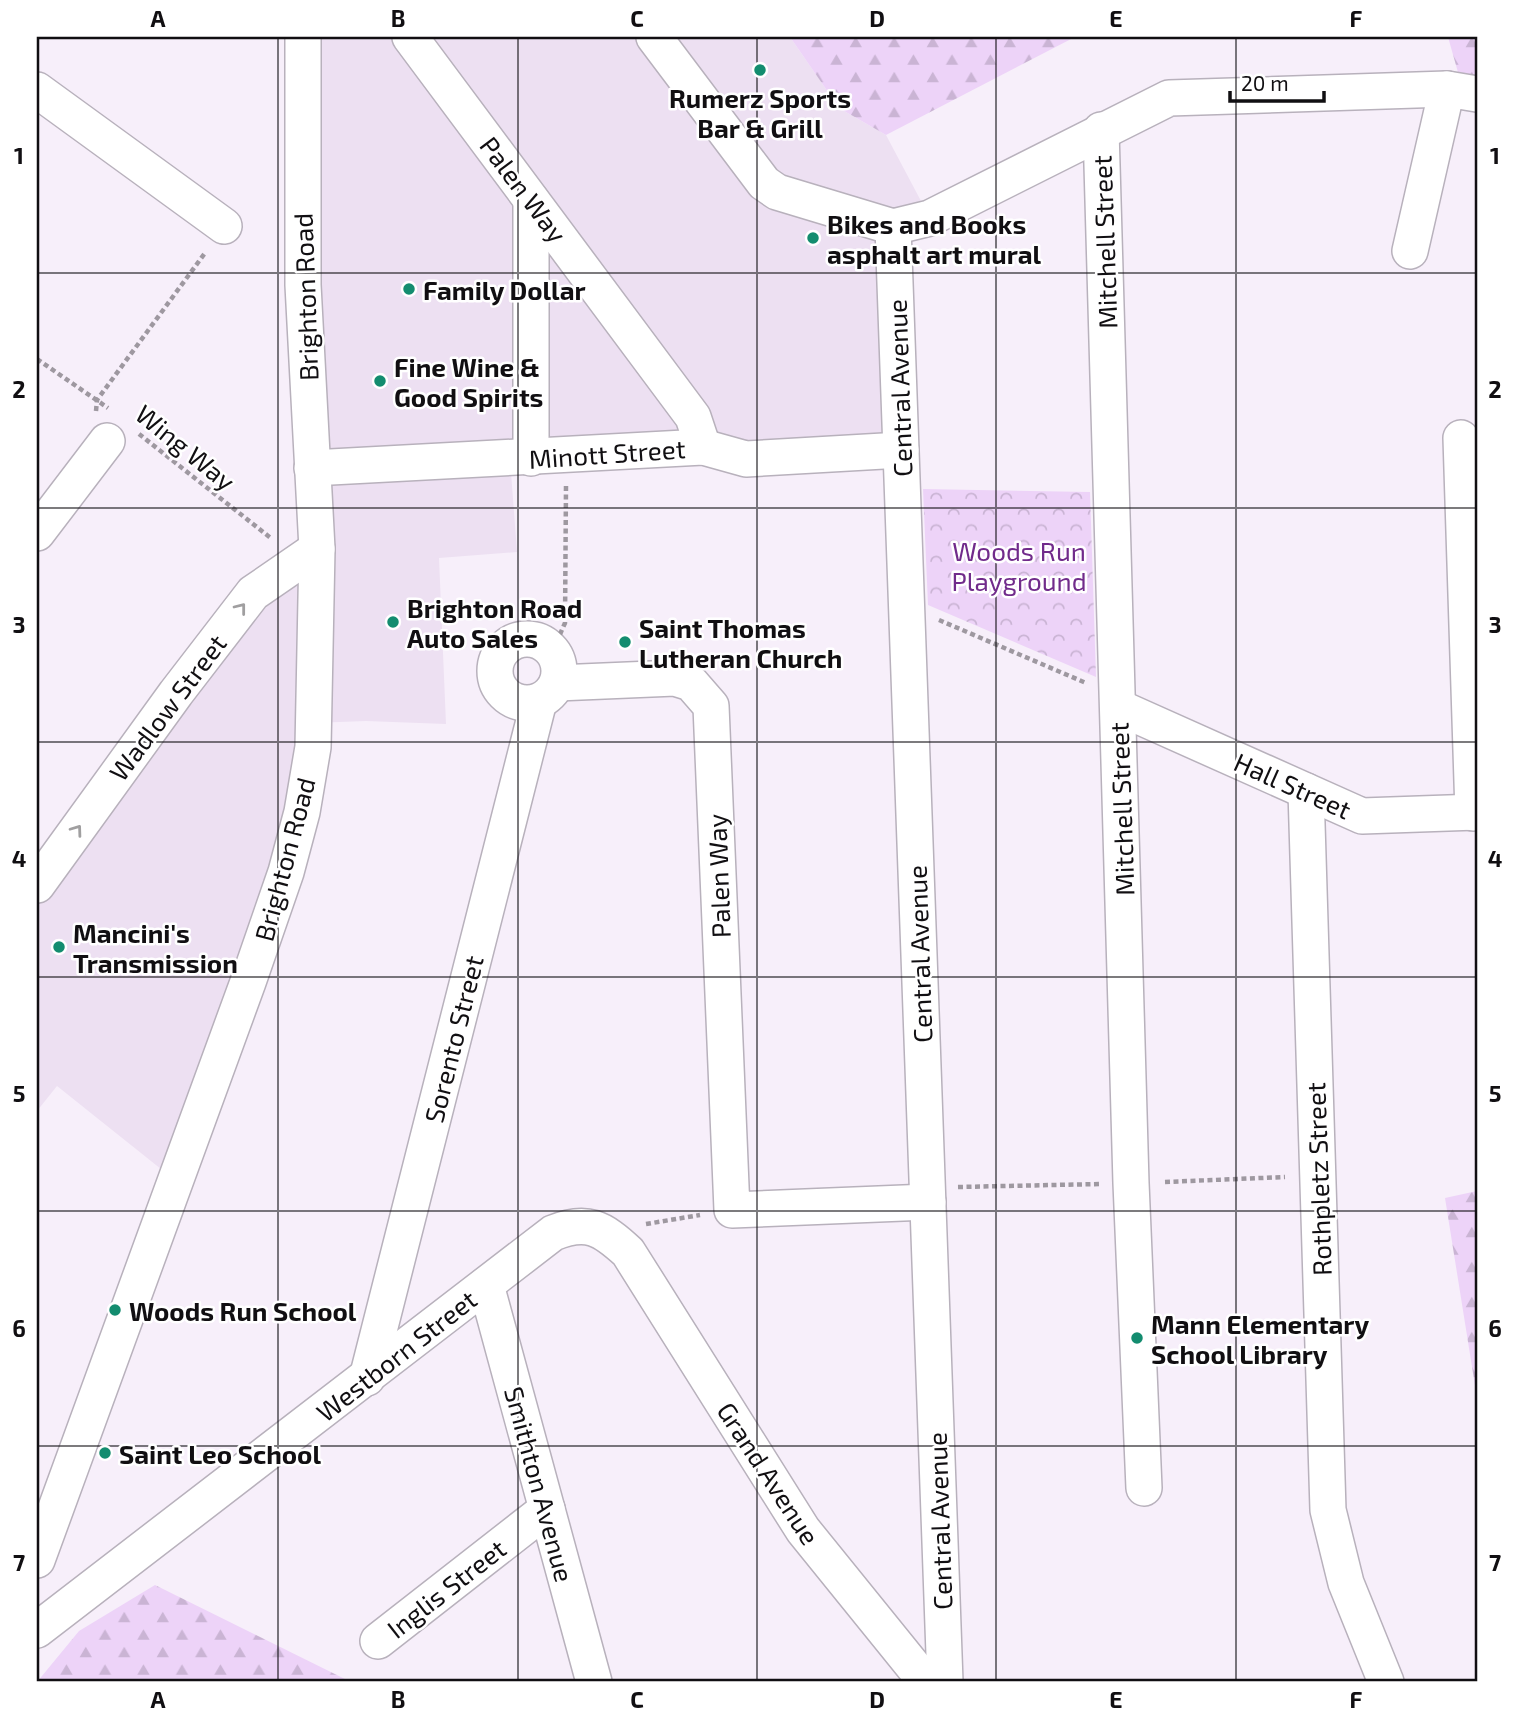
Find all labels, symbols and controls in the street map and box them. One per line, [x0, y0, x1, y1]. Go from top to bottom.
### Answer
text: A [150, 4, 166, 32]
text: B [391, 4, 405, 32]
text: C [630, 4, 644, 32]
text: D [869, 4, 885, 32]
text: E [1109, 4, 1123, 32]
text: F [1350, 4, 1363, 32]
scale bar [1230, 60, 1325, 104]
marker: Rumerz Sports Bar & Grill [752, 62, 768, 78]
text: 20 m [1241, 70, 1289, 95]
place label: Rumerz Sports Bar & Grill [669, 82, 851, 143]
street label: Palen Way [474, 130, 574, 248]
text: 1 [14, 141, 24, 169]
text: 1 [1490, 141, 1500, 169]
street label: Mitchell Street [1085, 155, 1123, 329]
place label: Bikes and Books asphalt art mural [827, 208, 1042, 269]
street label: Brighton Road [287, 212, 323, 382]
marker: Bikes and Books asphalt art mural [805, 230, 821, 246]
place label: Family Dollar [423, 274, 586, 306]
marker: Family Dollar [401, 281, 417, 297]
street label: Central Avenue [880, 299, 918, 477]
place label: Fine Wine & Good Spirits [394, 351, 543, 412]
marker: Fine Wine & Good Spirits [372, 373, 388, 389]
text: 2 [12, 375, 26, 403]
text: 2 [1488, 375, 1502, 403]
street label: Wing Way [130, 398, 242, 496]
street label: Minott Street [528, 432, 686, 474]
park label: Woods Run Playground [951, 535, 1087, 596]
place label: Brighton Road Auto Sales [407, 592, 582, 653]
one-way arrow [233, 603, 246, 616]
text: 3 [12, 610, 26, 638]
text: 3 [1488, 610, 1502, 638]
place label: Saint Thomas Lutheran Church [639, 612, 842, 673]
marker: Brighton Road Auto Sales [385, 614, 401, 630]
street label: Wadlow Street [102, 628, 232, 786]
marker: Saint Thomas Lutheran Church [617, 634, 633, 650]
street label: Mitchell Street [1102, 722, 1140, 896]
street label: Hall Street [1230, 746, 1356, 825]
street label: Brighton Road [247, 774, 321, 944]
street label: Palen Way [700, 813, 736, 939]
one-way arrow [69, 825, 81, 838]
text: 4 [12, 844, 26, 872]
text: 4 [1488, 844, 1502, 872]
street label: Central Avenue [900, 865, 938, 1043]
place label: Mancini's Transmission [73, 917, 238, 978]
marker: Mancini's Transmission [51, 939, 67, 955]
street label: Sorento Street [417, 952, 489, 1126]
text: 5 [13, 1079, 25, 1107]
text: 5 [1489, 1079, 1501, 1107]
street label: Rothpletz Street [1299, 1082, 1337, 1276]
street label: Westborn Street [310, 1283, 482, 1427]
place label: Woods Run School [129, 1295, 357, 1326]
marker: Woods Run School [107, 1302, 123, 1318]
place label: Mann Elementary School Library [1151, 1308, 1369, 1370]
text: 6 [12, 1314, 26, 1342]
text: 6 [1488, 1314, 1502, 1342]
marker: Mann Elementary School Library [1129, 1330, 1145, 1346]
street label: Smithton Avenue [499, 1383, 581, 1585]
street label: Grand Avenue [712, 1396, 826, 1550]
street label: Central Avenue [920, 1432, 958, 1610]
place label: Saint Leo School [119, 1438, 321, 1469]
marker: Saint Leo School [97, 1445, 113, 1461]
street label: Inglis Street [381, 1532, 512, 1644]
text: 7 [13, 1548, 25, 1576]
text: 7 [1489, 1548, 1501, 1576]
text: A [150, 1685, 166, 1713]
text: B [391, 1685, 405, 1713]
text: C [630, 1685, 644, 1713]
text: D [869, 1685, 885, 1713]
text: E [1109, 1685, 1123, 1713]
text: F [1350, 1685, 1363, 1713]

